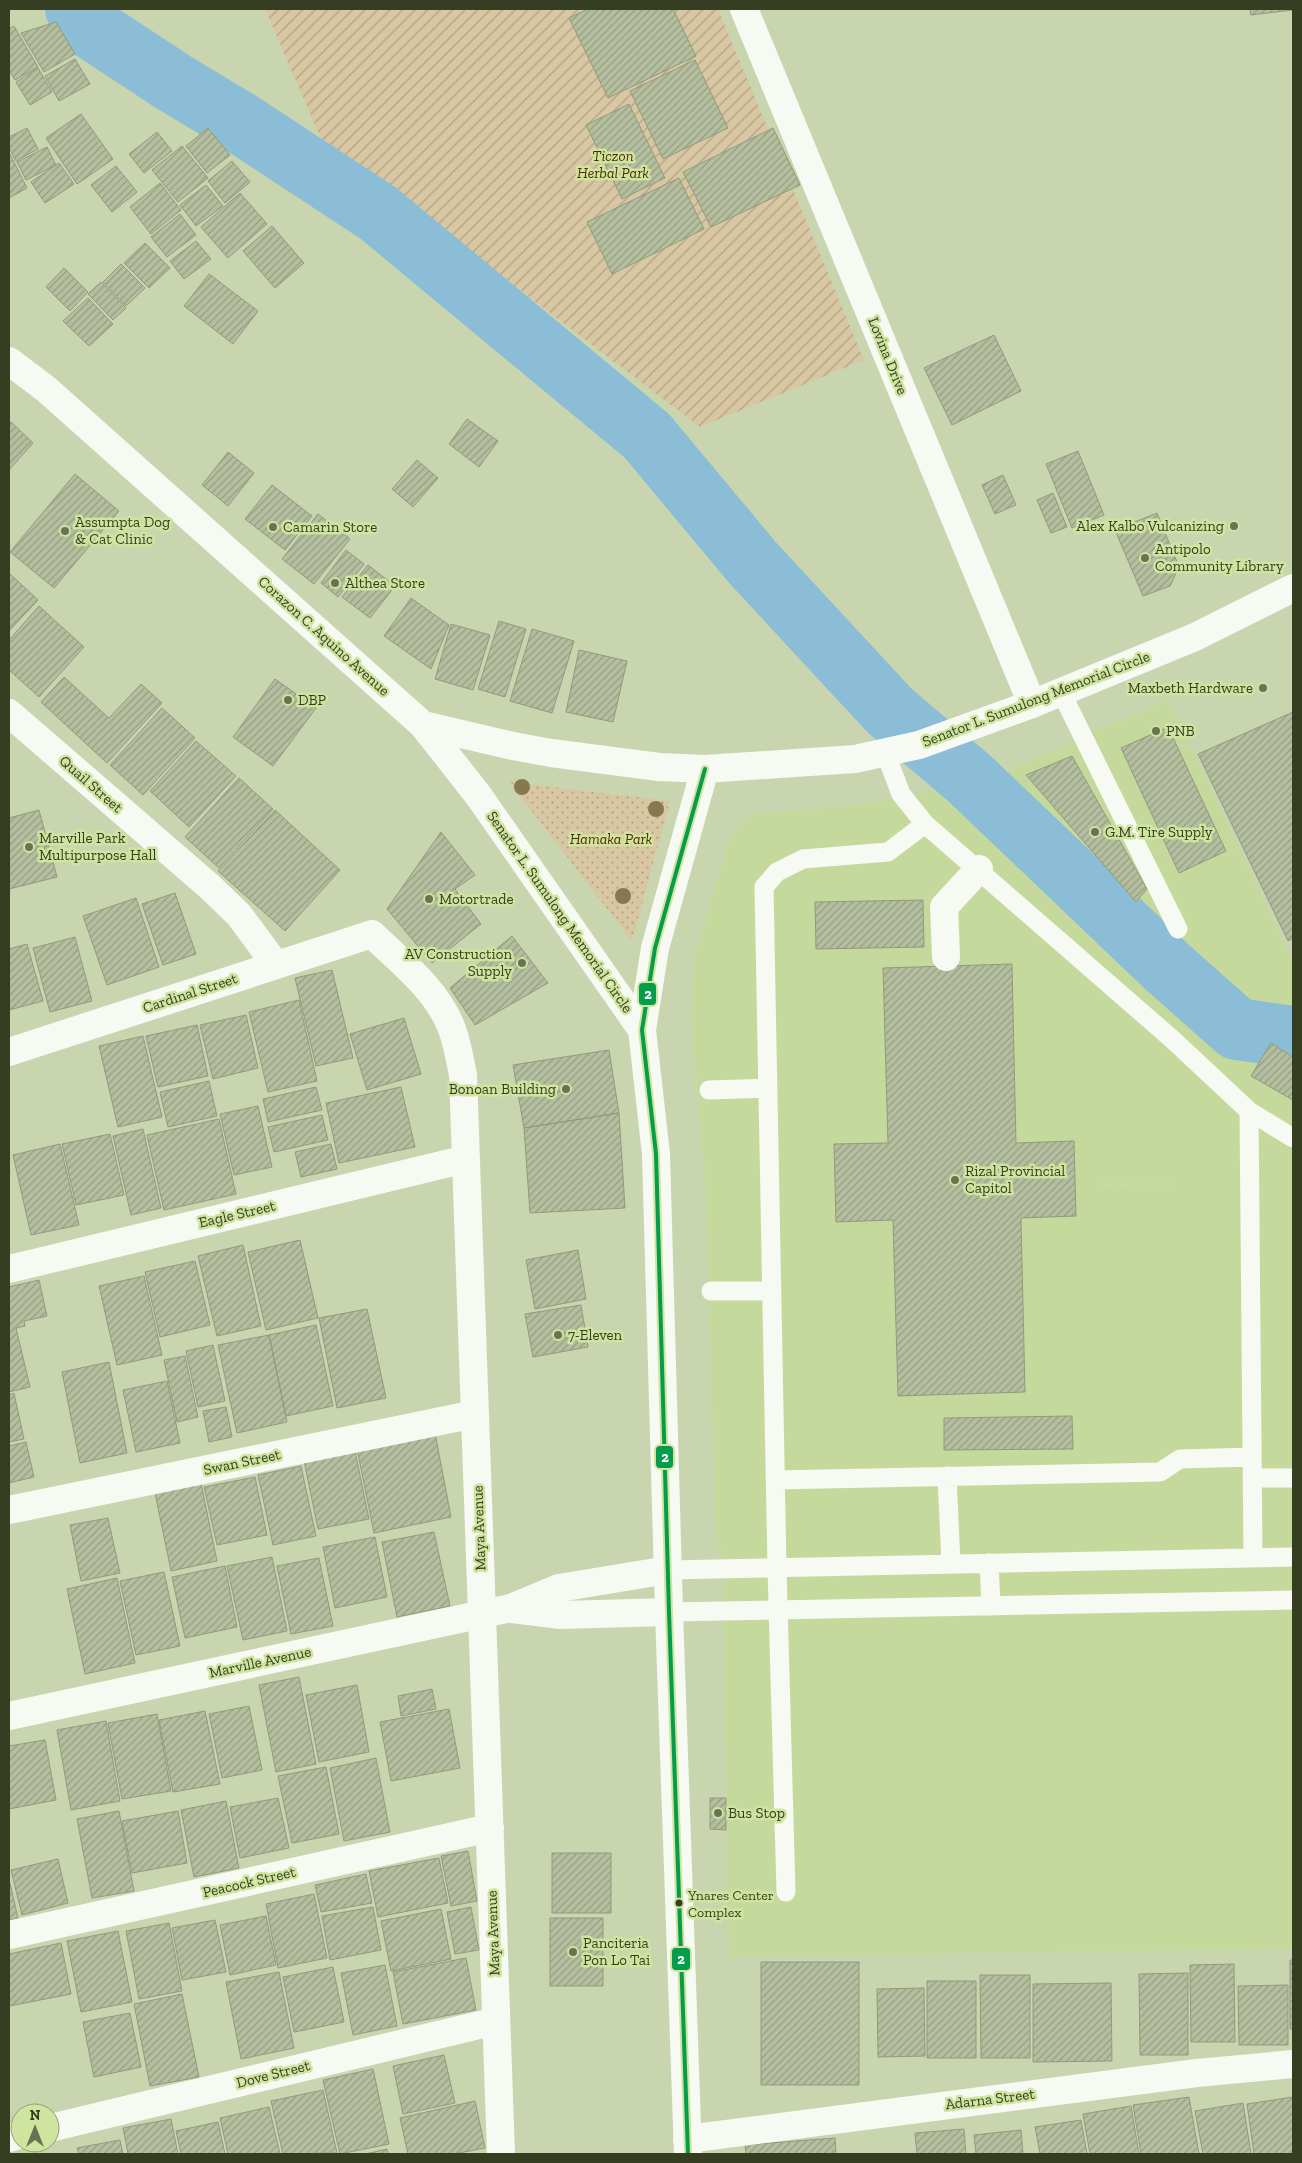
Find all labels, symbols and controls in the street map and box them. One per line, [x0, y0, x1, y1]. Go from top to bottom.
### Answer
park label: Ticzon Herbal Park [577, 147, 649, 182]
street label: Lovina Drive [864, 315, 912, 397]
place label: Assumpta Dog & Cat Clinic [75, 513, 170, 548]
place label: Alex Kalbo Vulcanizing [1076, 517, 1224, 535]
place label: Camarin Store [283, 518, 377, 536]
marker: Alex Kalbo Vulcanizing [1228, 520, 1240, 532]
marker: Camarin Store [267, 521, 279, 533]
marker: Assumpta Dog & Cat Clinic [59, 525, 71, 537]
place label: Antipolo Community Library [1155, 540, 1284, 575]
marker: Antipolo Community Library [1139, 552, 1151, 564]
street label: Corazon C. Aquino Avenue [255, 572, 393, 700]
place label: Althea Store [345, 574, 425, 592]
marker: Althea Store [329, 577, 341, 589]
street label: Senator L. Sumulong Memorial Circle [920, 647, 1152, 751]
place label: Maxbeth Hardware [1128, 679, 1253, 697]
marker: Maxbeth Hardware [1257, 682, 1269, 694]
place label: DBP [298, 691, 326, 709]
marker: DBP [282, 694, 294, 706]
place label: PNB [1166, 722, 1195, 740]
marker: PNB [1150, 725, 1162, 737]
street label: Quail Street [56, 752, 127, 817]
street label: Senator L. Sumulong Memorial Circle [483, 808, 637, 1016]
place label: G.M. Tire Supply [1105, 823, 1213, 841]
marker: G.M. Tire Supply [1089, 826, 1101, 838]
place label: Marville Park Multipurpose Hall [39, 829, 156, 864]
park label: Hamaka Park [570, 830, 653, 848]
marker: Marville Park Multipurpose Hall [23, 841, 35, 853]
place label: Motortrade [439, 890, 514, 908]
marker: Motortrade [423, 893, 435, 905]
place label: AV Construction Supply [405, 945, 512, 980]
marker: AV Construction Supply [516, 957, 528, 969]
street label: Cardinal Street [140, 969, 240, 1017]
line badge: 2 [638, 982, 657, 1006]
text: 2 [644, 986, 652, 1003]
place label: Bonoan Building [449, 1080, 556, 1098]
marker: Bonoan Building [560, 1083, 572, 1095]
place label: Rizal Provincial Capitol [965, 1162, 1065, 1197]
marker: Rizal Provincial Capitol [949, 1174, 961, 1186]
street label: Eagle Street [197, 1196, 278, 1232]
place label: 7-Eleven [568, 1326, 623, 1344]
marker: 7-Eleven [552, 1329, 564, 1341]
street label: Swan Street [202, 1445, 283, 1479]
line badge: 2 [655, 1445, 674, 1469]
text: 2 [661, 1449, 669, 1466]
street label: Maya Avenue [469, 1485, 489, 1571]
street label: Marville Avenue [207, 1642, 313, 1682]
place label: Bus Stop [728, 1804, 785, 1822]
marker: Bus Stop [712, 1807, 724, 1819]
street label: Peacock Street [201, 1862, 298, 1901]
place label: Ynares Center Complex [687, 1887, 774, 1921]
street label: Maya Avenue [483, 1890, 503, 1976]
marker: Ynares Center Complex [674, 1898, 684, 1908]
place label: Panciteria Pon Lo Tai [583, 1934, 650, 1969]
marker: Panciteria Pon Lo Tai [567, 1946, 579, 1958]
line badge: 2 [671, 1947, 691, 1971]
text: 2 [677, 1951, 685, 1968]
street label: Dove Street [234, 2056, 312, 2092]
street label: Adarna Street [944, 2085, 1036, 2113]
north arrow [10, 2103, 60, 2153]
text: N [30, 2107, 41, 2124]

